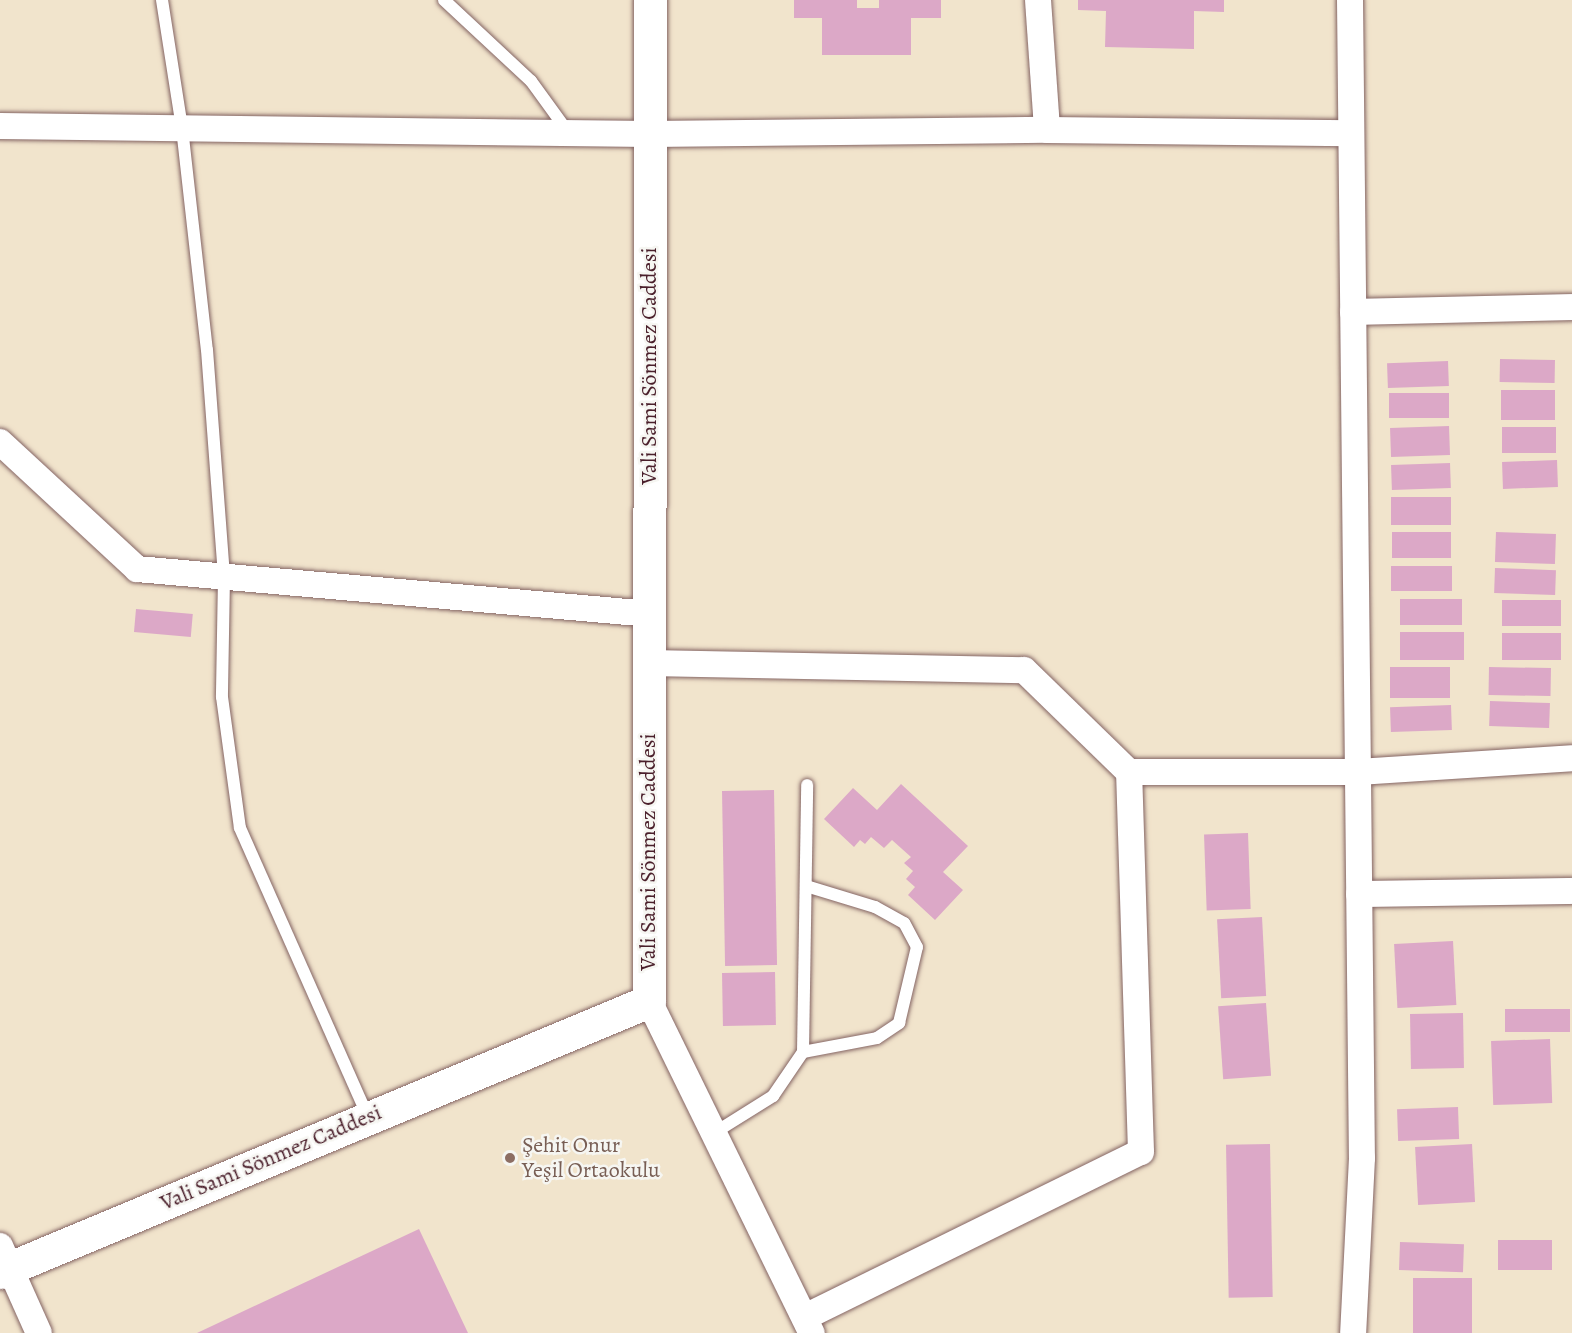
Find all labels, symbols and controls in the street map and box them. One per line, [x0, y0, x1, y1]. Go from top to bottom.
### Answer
street label: Vali Sami Sönmez Caddesi [637, 247, 663, 485]
street label: Vali Sami Sönmez Caddesi [636, 733, 662, 971]
street label: Vali Sami Sönmez Caddesi [156, 1099, 386, 1217]
place label: Şehit Onur Yeşil Ortaokulu [522, 1132, 660, 1184]
marker: Şehit Onur Yeşil Ortaokulu [503, 1151, 517, 1165]

